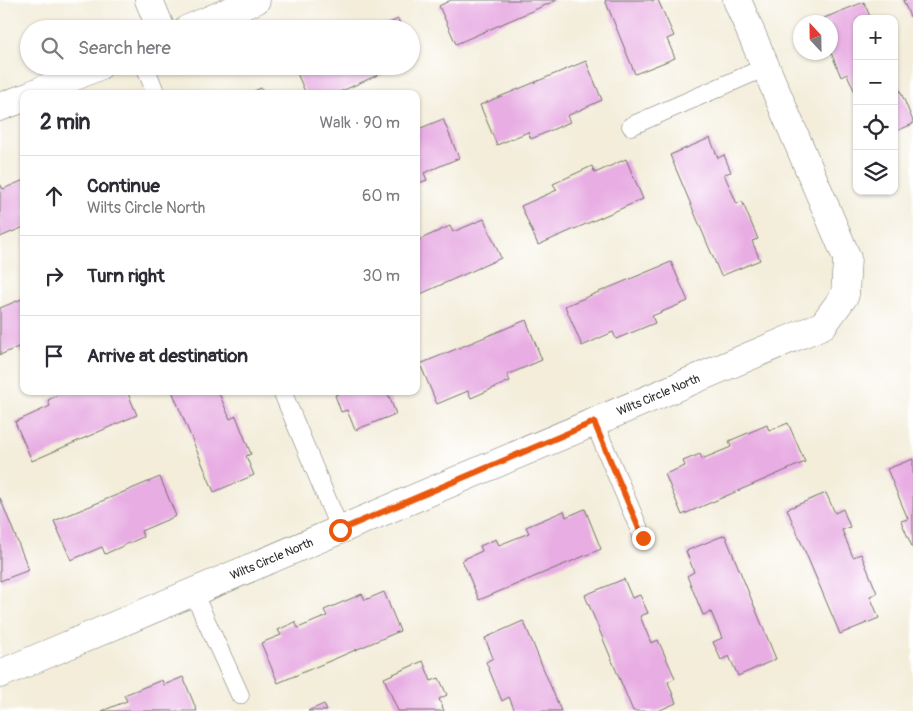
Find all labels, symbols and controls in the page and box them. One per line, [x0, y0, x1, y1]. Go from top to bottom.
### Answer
north arrow [793, 15, 838, 60]
map controls [853, 15, 898, 195]
button: + [853, 15, 898, 60]
search box [20, 20, 420, 75]
icon: search [38, 34, 66, 62]
text: Search here [78, 36, 171, 60]
button: − [853, 60, 898, 105]
button: locate [853, 105, 898, 150]
text: 2 min [40, 109, 90, 136]
text: Walk · 90 m [319, 113, 400, 133]
button: layers [853, 150, 898, 195]
text: Continue [87, 174, 160, 198]
icon: ahead [40, 182, 68, 210]
text: 60 m [362, 186, 400, 206]
text: Wilts Circle North [87, 198, 205, 218]
icon: right [40, 262, 68, 290]
text: Turn right [87, 264, 165, 288]
text: 30 m [362, 266, 400, 286]
icon: arrive [40, 342, 68, 370]
text: Arrive at destination [87, 344, 248, 368]
street label: Wilts Circle North [615, 371, 703, 420]
route start [329, 519, 352, 542]
route end [632, 527, 655, 550]
street label: Wilts Circle North [228, 535, 316, 584]

